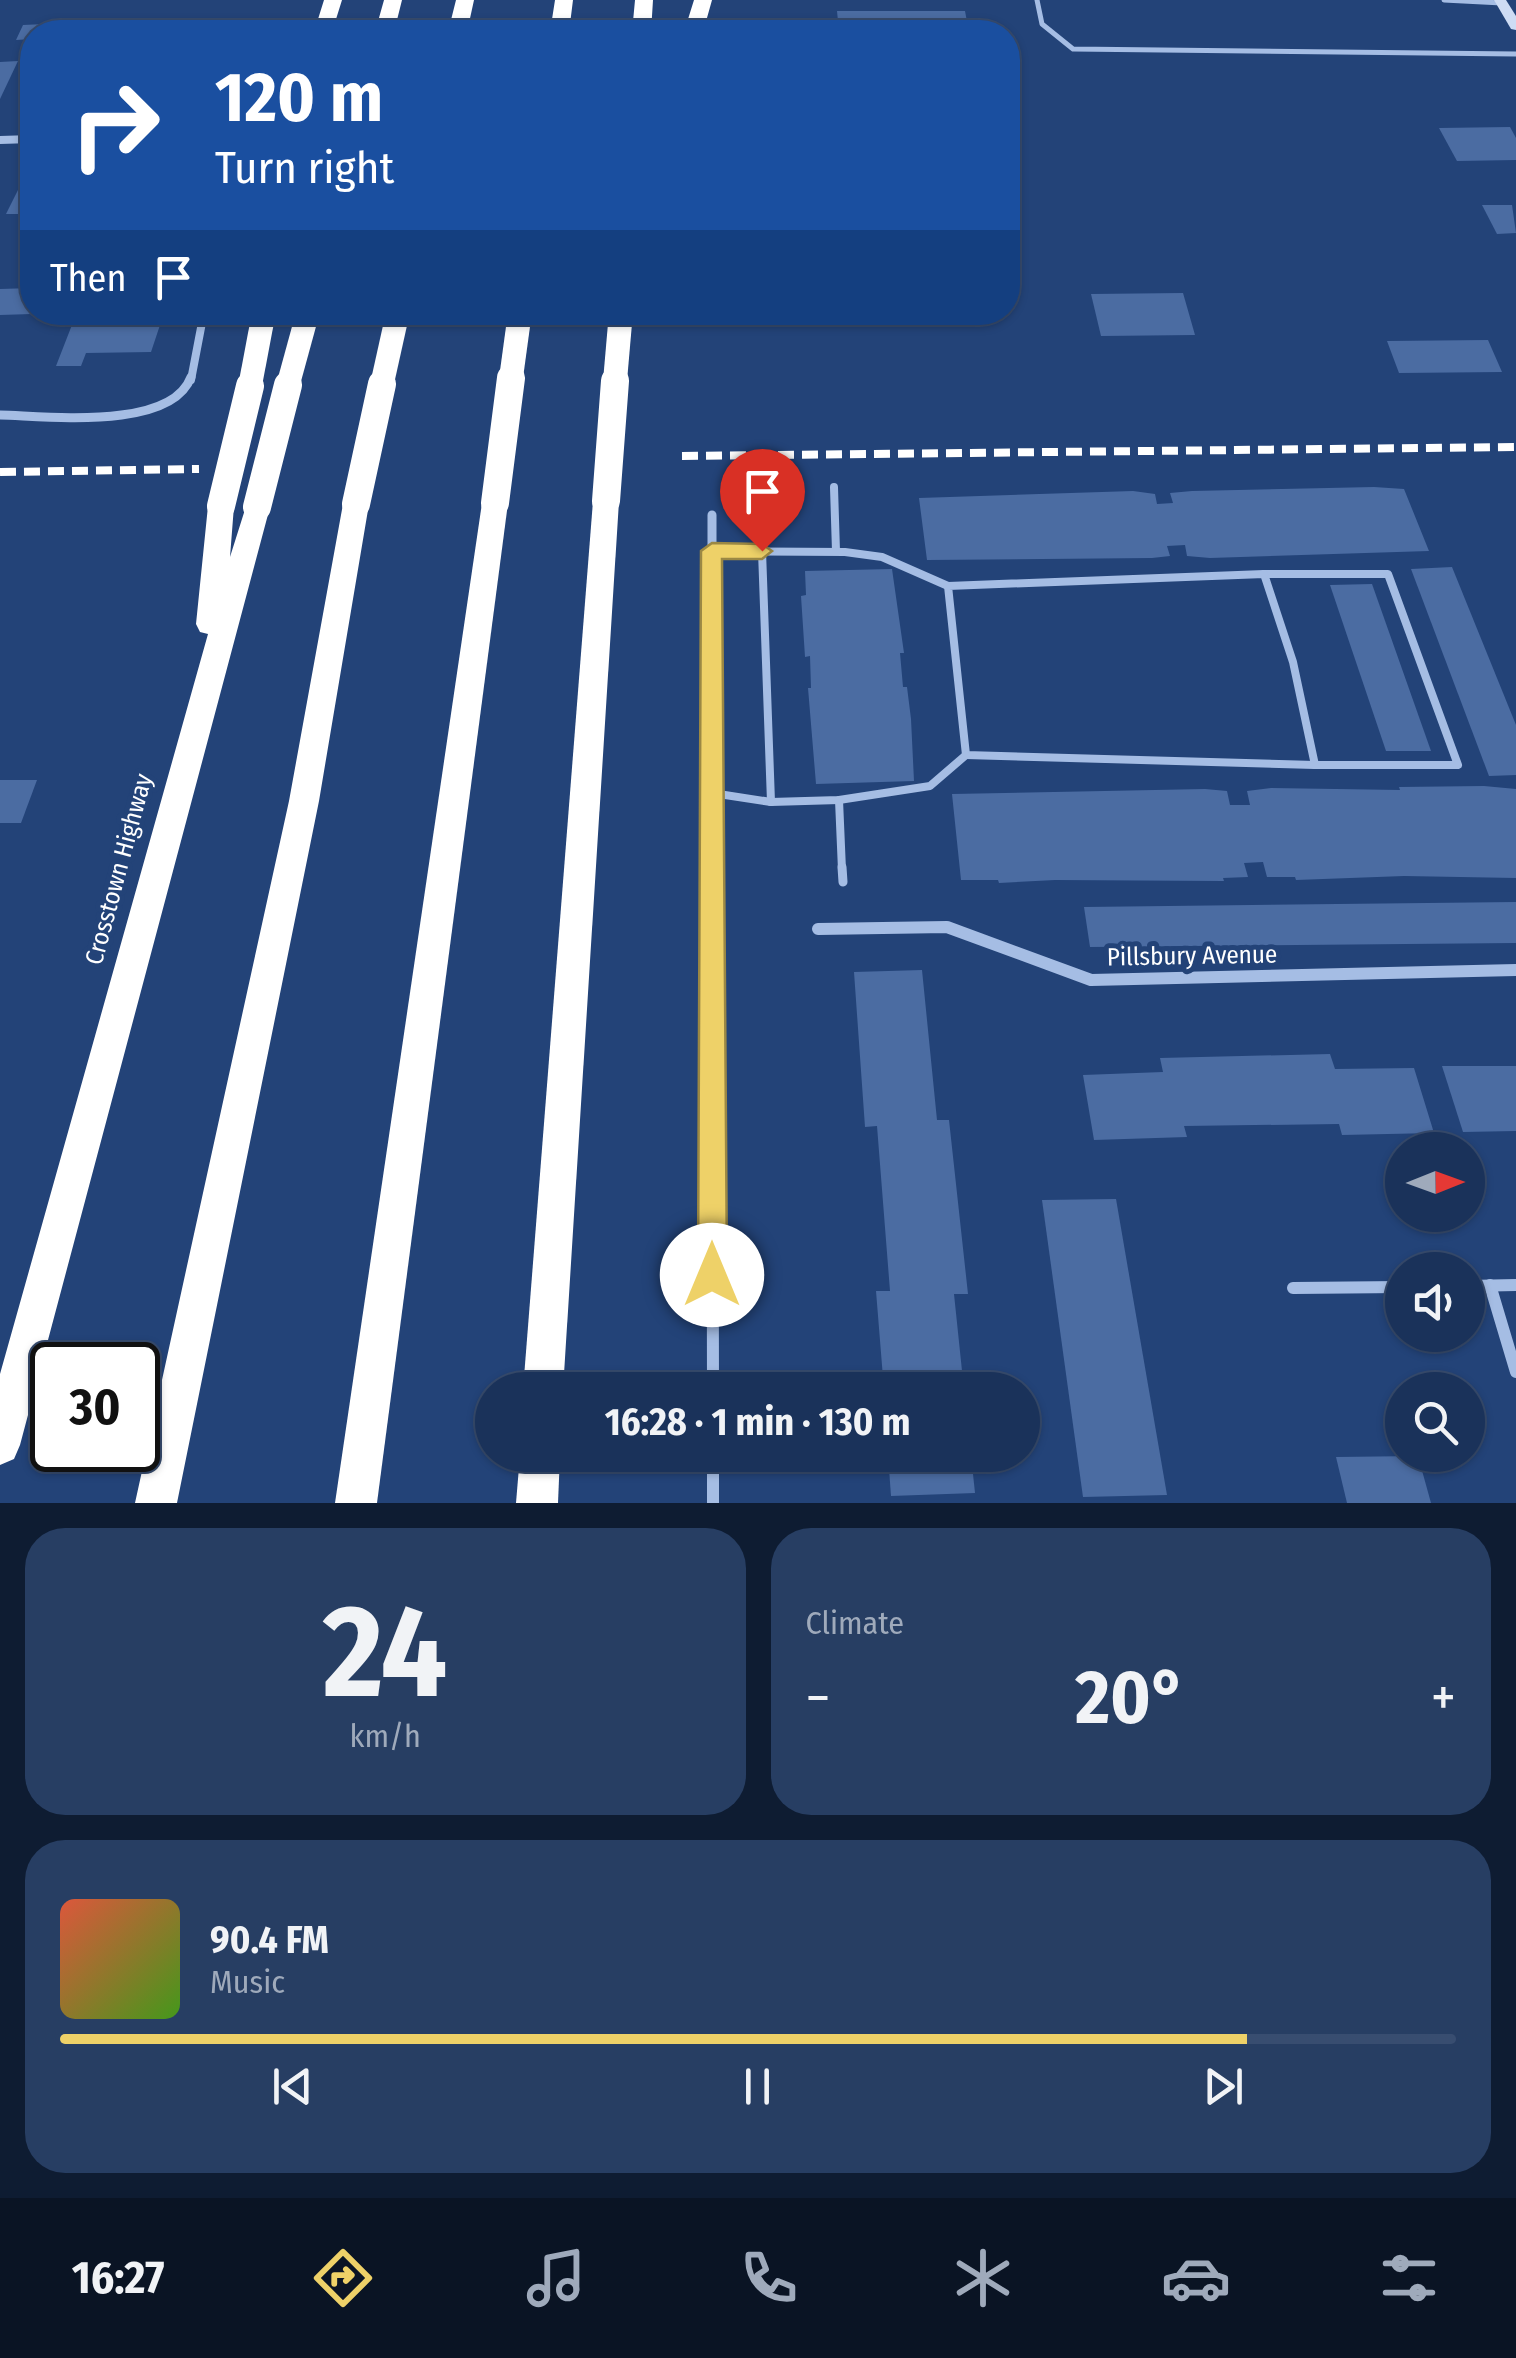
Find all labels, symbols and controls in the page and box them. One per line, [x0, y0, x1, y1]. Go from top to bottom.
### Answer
text: 120 m [215, 56, 383, 140]
icon: right [50, 60, 180, 190]
text: Turn right [215, 141, 394, 195]
icon: arrive [146, 250, 201, 305]
text: Then [50, 255, 126, 301]
pin [720, 449, 805, 552]
icon: arrive [735, 464, 790, 519]
street label: Crosstown Highway [79, 771, 159, 968]
street label: Pillsbury Avenue [1107, 940, 1278, 972]
north arrow [1385, 1132, 1485, 1232]
map controls [1385, 1132, 1485, 1472]
position arrow [660, 1223, 764, 1327]
button: sound [1385, 1252, 1485, 1352]
speed limit sign: 30 [30, 1342, 160, 1472]
button: search [1385, 1372, 1485, 1472]
text: 16:28 · 1 min · 130 m [605, 1399, 910, 1445]
text: 24 [323, 1574, 447, 1730]
text: Climate [806, 1604, 904, 1642]
text: 20° [1075, 1653, 1186, 1743]
text: − [806, 1665, 830, 1731]
text: + [1431, 1665, 1456, 1731]
text: km/h [350, 1717, 421, 1755]
text: 90.4 FM [210, 1917, 329, 1963]
text: Music [210, 1963, 285, 2001]
icon: previous [265, 2059, 320, 2114]
icon: pause [730, 2059, 785, 2114]
icon: next [1196, 2059, 1251, 2114]
icon: directions [308, 2243, 378, 2313]
icon: music [521, 2243, 591, 2313]
icon: phone [734, 2243, 804, 2313]
icon: climate [948, 2243, 1018, 2313]
icon: car [1161, 2243, 1231, 2313]
icon: filters [1374, 2243, 1444, 2313]
text: 16:27 [72, 2251, 164, 2305]

